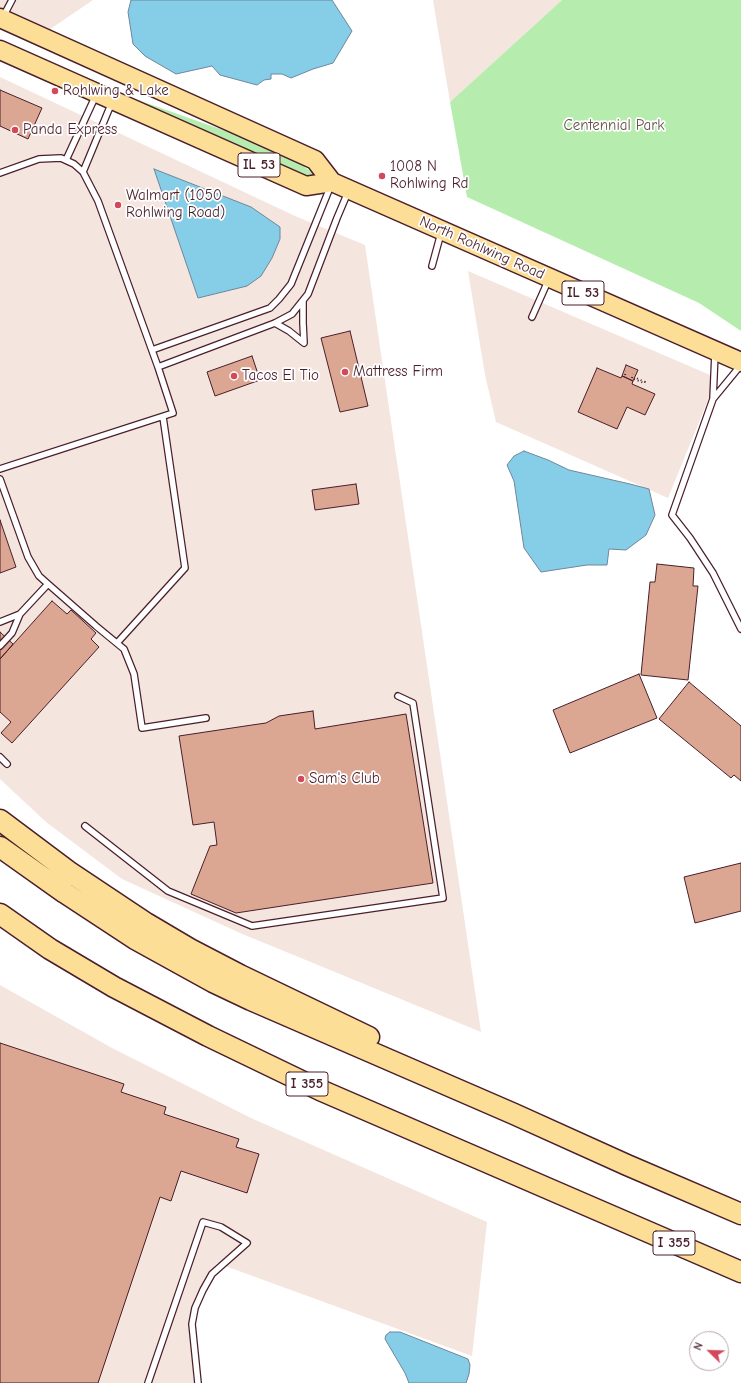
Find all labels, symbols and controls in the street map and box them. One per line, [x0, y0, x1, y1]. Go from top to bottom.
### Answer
place label: Rohlwing & Lake [63, 82, 169, 100]
marker: Rohlwing & Lake [50, 86, 60, 96]
park label: Centennial Park [563, 117, 665, 135]
place label: Panda Express [23, 121, 117, 139]
marker: Panda Express [10, 125, 20, 135]
road number: IL 53 [238, 153, 280, 177]
place label: 1008 N Rohlwing Rd [390, 158, 468, 193]
marker: 1008 N Rohlwing Rd [377, 171, 387, 181]
place label: Walmart (1050 Rohlwing Road) [126, 187, 225, 222]
marker: Walmart (1050 Rohlwing Road) [113, 200, 123, 210]
street label: North Rohlwing Road [417, 212, 547, 284]
road number: IL 53 [562, 281, 604, 305]
place label: Mattress Firm [353, 363, 443, 381]
place label: Tacos El Tio [242, 367, 319, 385]
marker: Mattress Firm [340, 367, 350, 377]
marker: Tacos El Tio [229, 371, 239, 381]
place label: Sam's Club [309, 770, 380, 788]
marker: Sam's Club [296, 774, 306, 784]
road number: I 355 [286, 1072, 328, 1096]
road number: I 355 [653, 1231, 695, 1255]
north arrow [689, 1331, 729, 1371]
text: N [691, 1341, 706, 1352]

